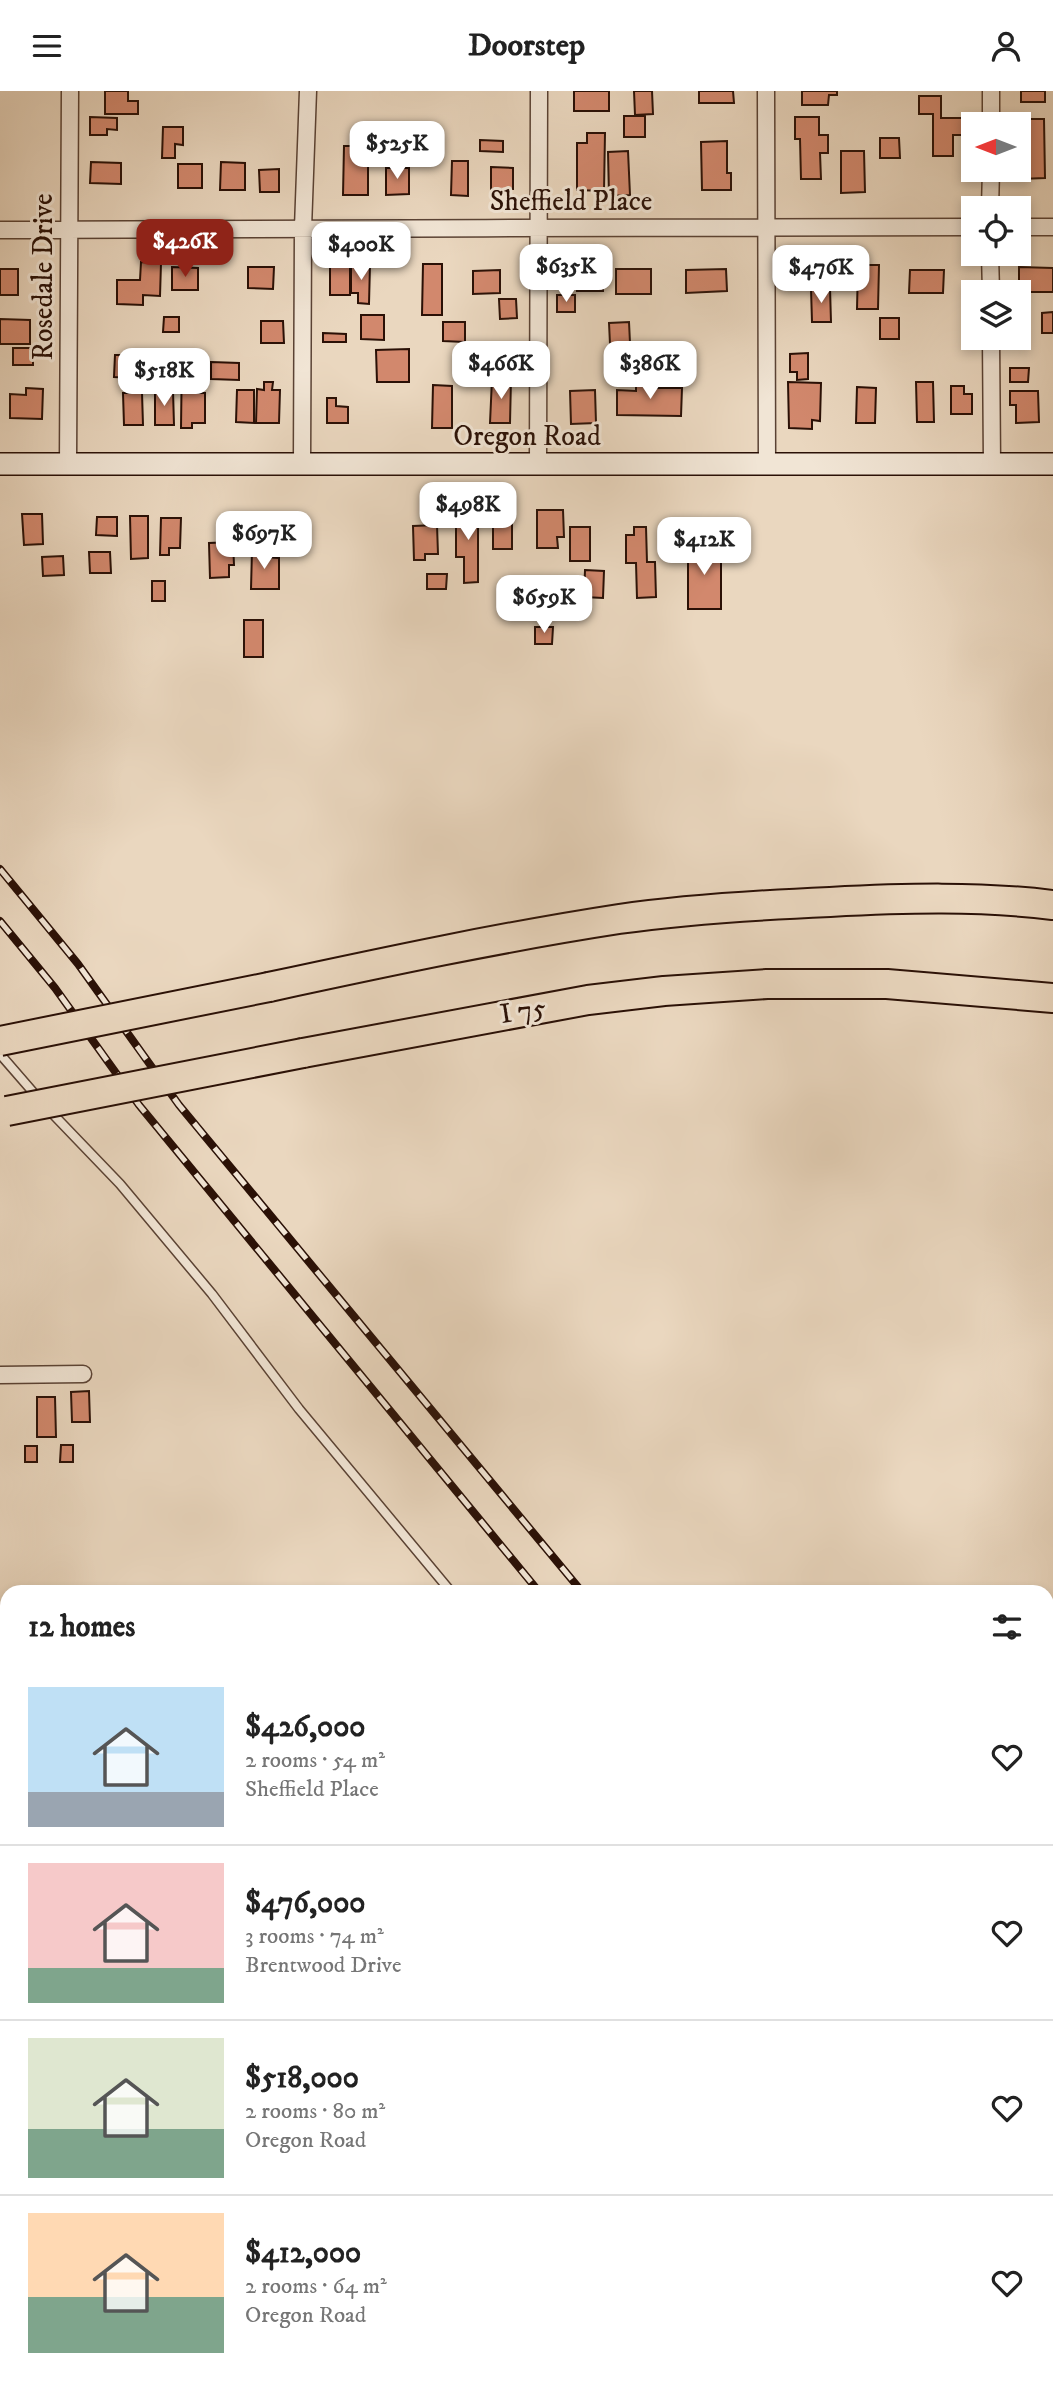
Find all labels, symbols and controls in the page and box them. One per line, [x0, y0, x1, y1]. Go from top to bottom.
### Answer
text: Doorstep [468, 26, 585, 66]
icon: menu [28, 27, 66, 65]
icon: person [987, 27, 1025, 65]
north arrow [961, 112, 1031, 182]
map controls [961, 112, 1031, 350]
pin: $525K [348, 122, 446, 181]
text: $525K [366, 129, 428, 158]
street label: Sheffield Place [490, 184, 652, 219]
street label: Rosedale Drive [26, 193, 61, 361]
button: locate [961, 196, 1031, 266]
pin: $426K [136, 219, 234, 279]
pin: $400K [312, 223, 410, 282]
text: $426K [152, 227, 218, 256]
text: $400K [328, 230, 394, 259]
pin: $635K [517, 245, 615, 304]
pin: $476K [772, 245, 870, 305]
text: $635K [536, 252, 596, 281]
text: $476K [788, 253, 854, 282]
button: layers [961, 280, 1031, 350]
pin: $466K [452, 341, 550, 401]
pin: $386K [601, 341, 699, 401]
pin: $518K [115, 349, 213, 408]
text: $466K [468, 349, 534, 378]
text: $386K [620, 349, 680, 378]
text: $518K [134, 356, 194, 385]
street label: Oregon Road [453, 419, 601, 454]
pin: $498K [419, 483, 517, 542]
text: $498K [436, 490, 500, 519]
pin: $697K [215, 511, 313, 571]
pin: $412K [655, 517, 753, 577]
text: $697K [232, 519, 296, 548]
text: $412K [673, 525, 735, 554]
pin: $659K [495, 575, 593, 635]
text: $659K [512, 583, 576, 612]
street label: I 75 [497, 990, 549, 1032]
icon: filters [988, 1608, 1026, 1646]
text: 12 homes [28, 1609, 135, 1646]
text: $426,000 [245, 1709, 366, 1746]
icon: home [84, 1715, 168, 1799]
icon: heart [988, 1738, 1026, 1776]
text: 2 rooms · 54 m² [245, 1746, 385, 1775]
text: Sheffield Place [245, 1775, 379, 1804]
text: $476,000 [245, 1885, 365, 1922]
icon: home [84, 1891, 168, 1975]
icon: heart [988, 1914, 1026, 1952]
text: 3 rooms · 74 m² [245, 1922, 384, 1951]
text: Brentwood Drive [245, 1951, 401, 1980]
text: $518,000 [245, 2060, 359, 2097]
icon: home [84, 2066, 168, 2150]
icon: heart [988, 2089, 1026, 2127]
text: 2 rooms · 80 m² [245, 2097, 385, 2126]
text: Oregon Road [245, 2126, 366, 2155]
text: $412,000 [245, 2235, 361, 2272]
icon: home [84, 2241, 168, 2325]
icon: heart [988, 2264, 1026, 2302]
text: 2 rooms · 64 m² [245, 2272, 387, 2301]
text: Oregon Road [245, 2301, 366, 2330]

